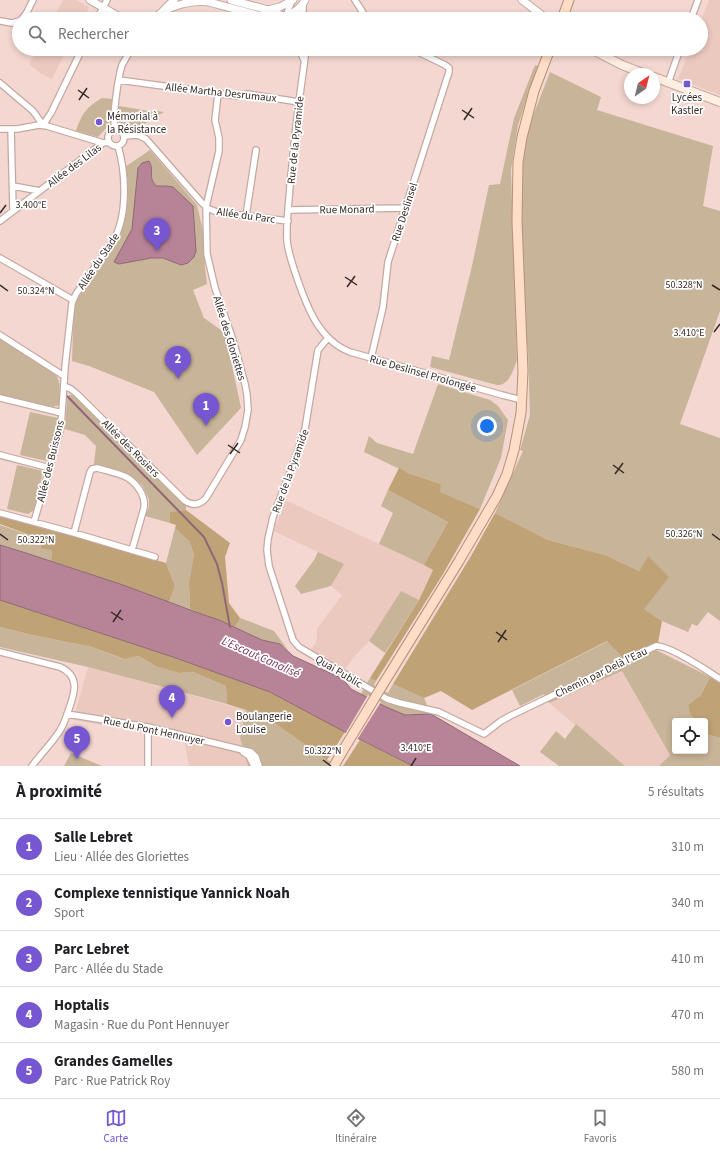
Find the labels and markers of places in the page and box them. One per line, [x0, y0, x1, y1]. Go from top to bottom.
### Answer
marker: Lycées Kastler [682, 79, 692, 89]
place label: Lycées Kastler [671, 90, 703, 118]
place label: Mémorial à la Résistance [107, 109, 167, 137]
marker: Mémorial à la Résistance [94, 117, 104, 127]
pin: 3 [144, 218, 170, 251]
pin: 2 [165, 346, 191, 379]
pin: 1 [193, 393, 219, 426]
pin: 4 [159, 685, 185, 718]
place label: Boulangerie Louise [236, 709, 292, 737]
marker: Boulangerie Louise [223, 717, 233, 727]
pin: 5 [64, 726, 90, 759]

